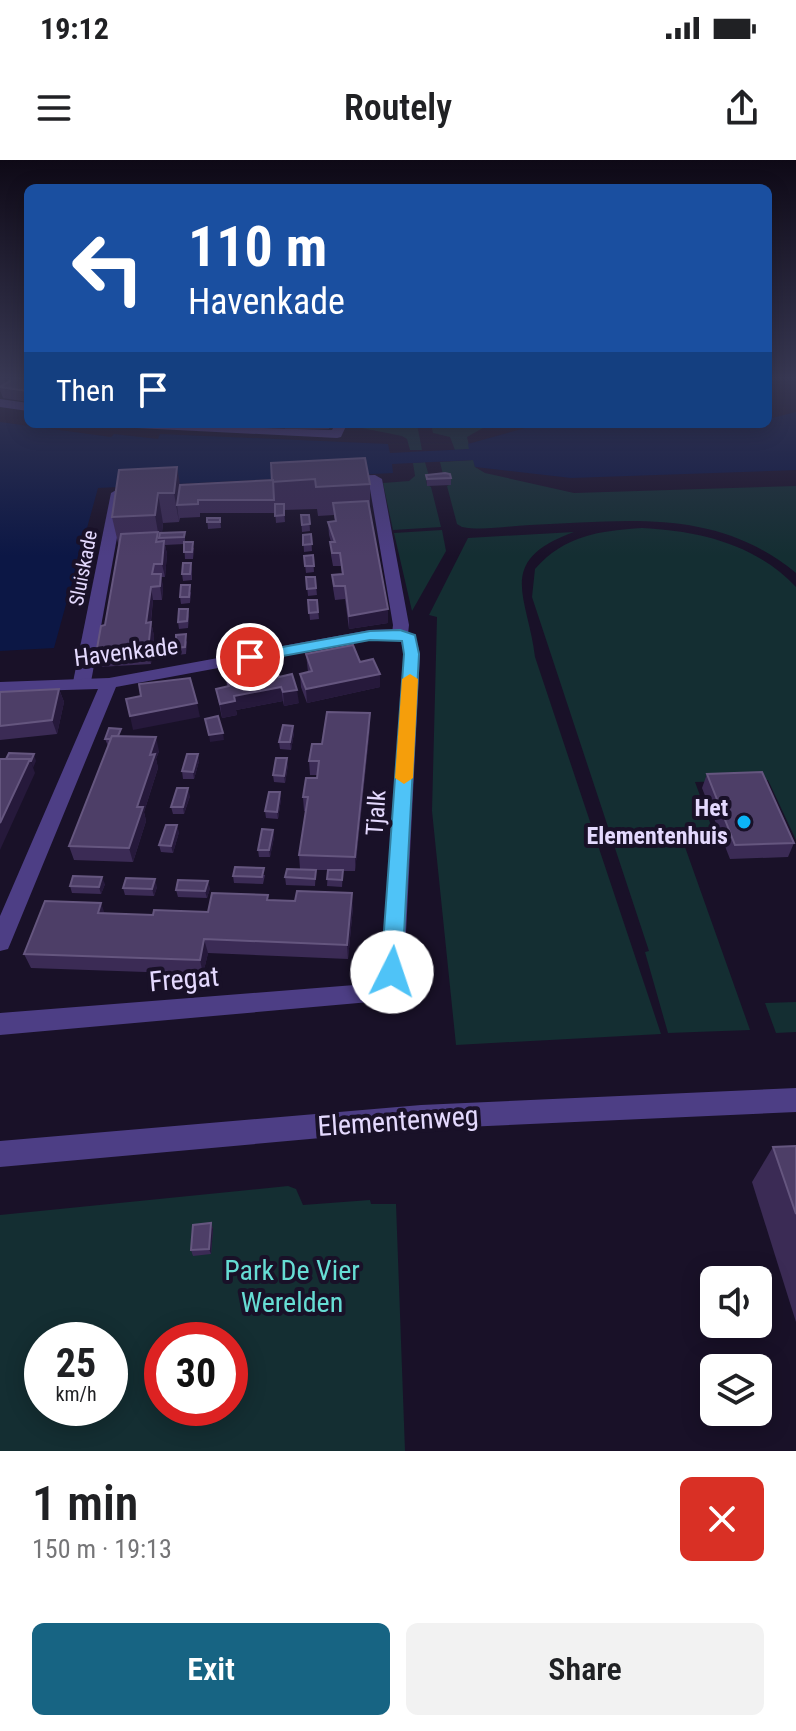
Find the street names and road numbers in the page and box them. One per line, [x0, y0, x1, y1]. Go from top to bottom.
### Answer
street label: Sluiskade [64, 528, 102, 608]
street label: Havenkade [72, 632, 180, 672]
street label: Tjalk [360, 789, 392, 837]
street label: Fregat [148, 960, 220, 998]
street label: Elementenweg [316, 1099, 480, 1143]

